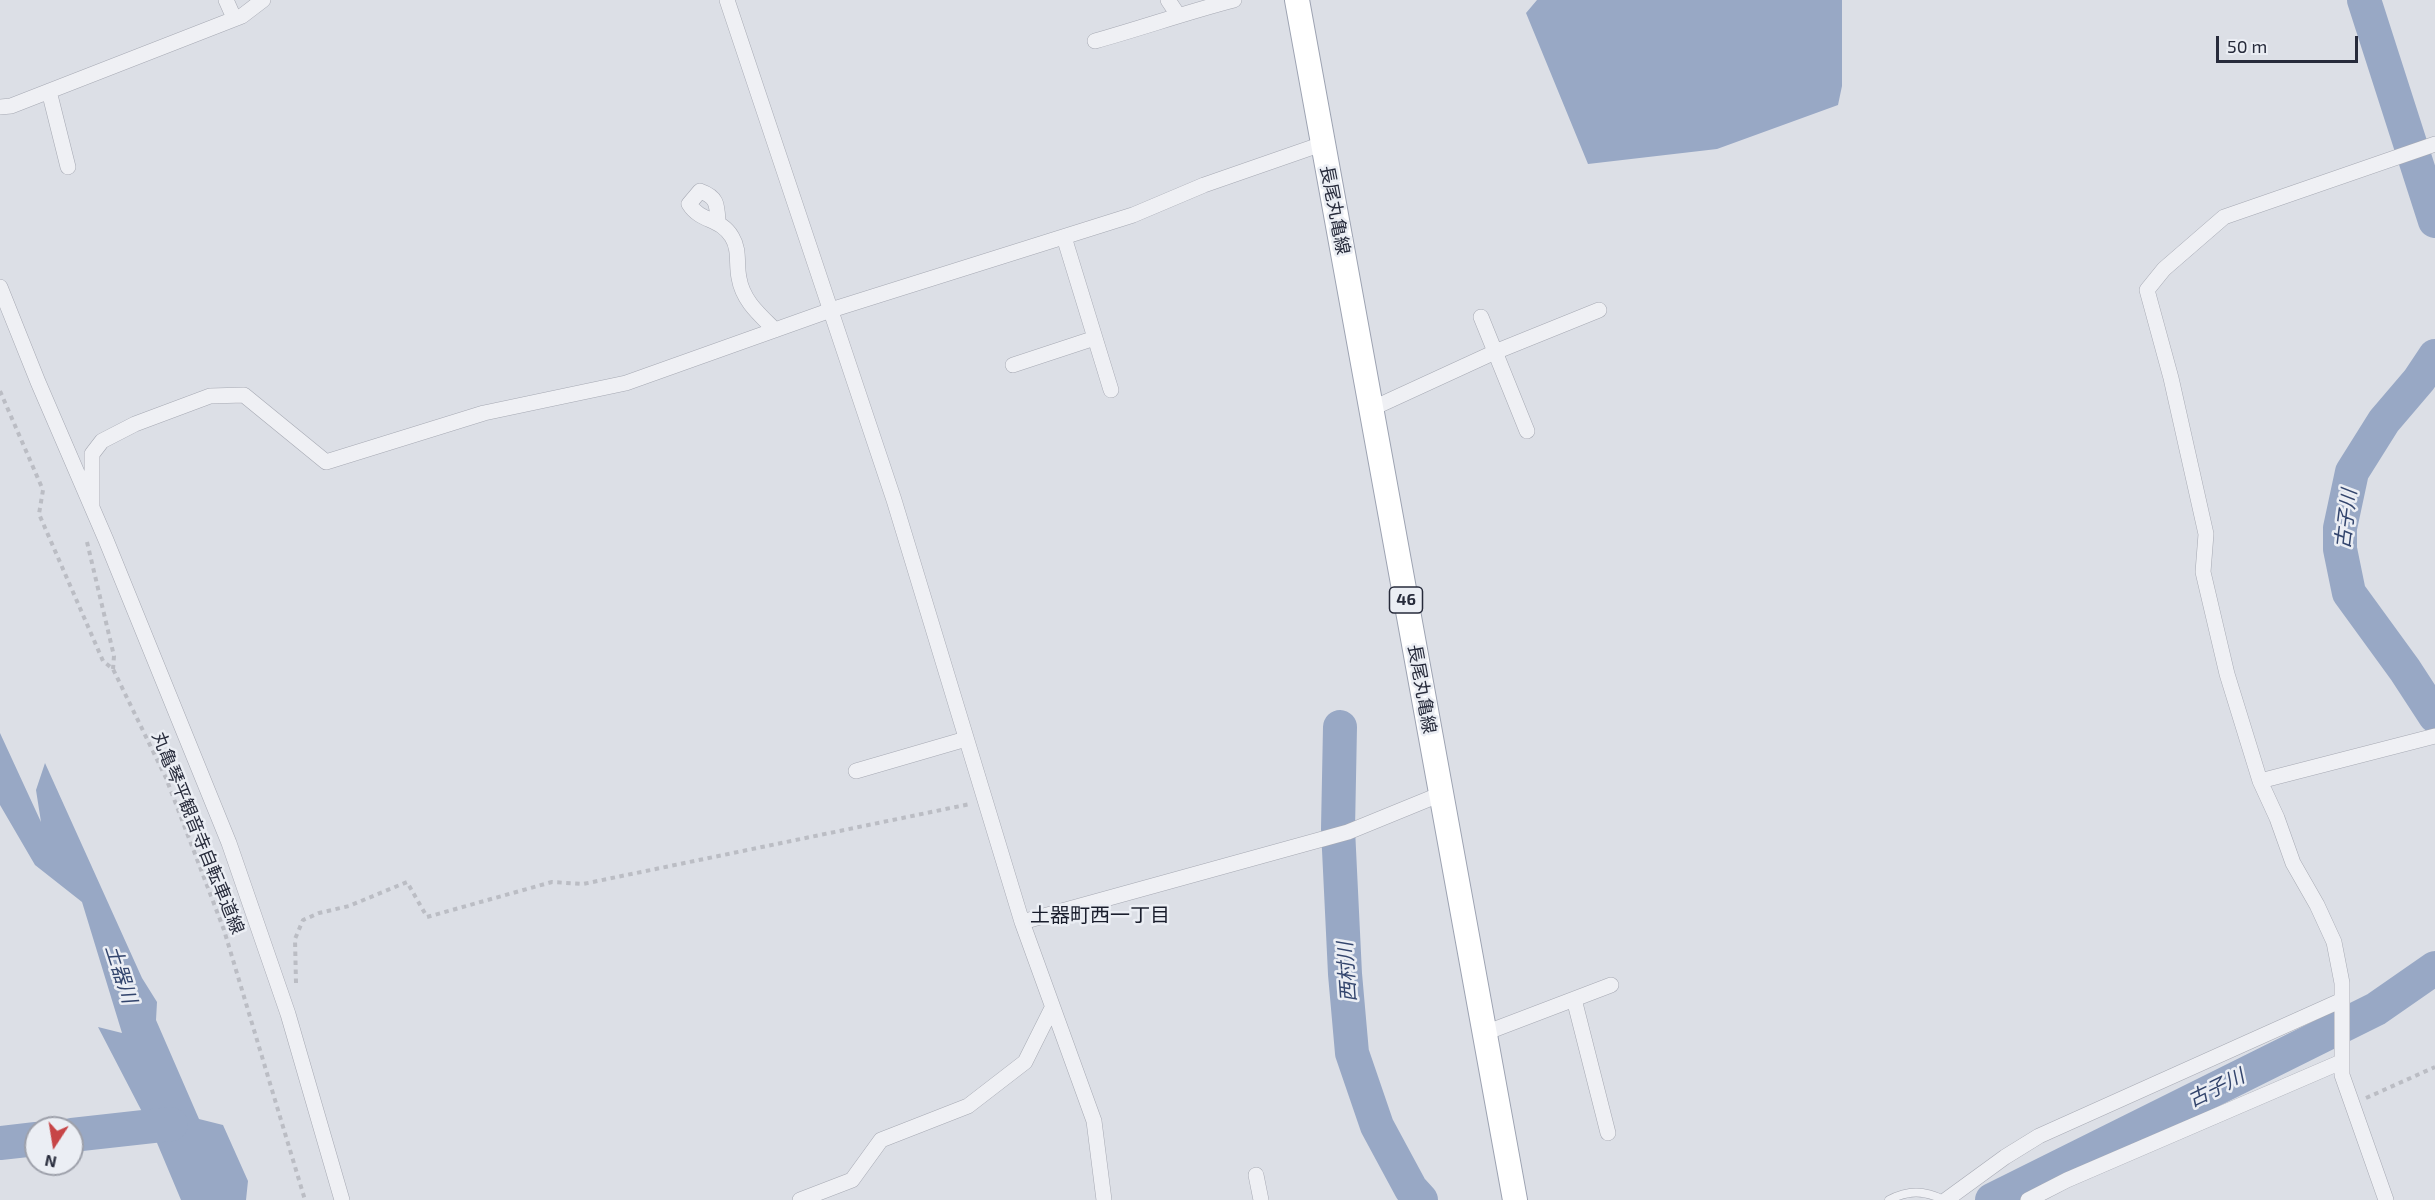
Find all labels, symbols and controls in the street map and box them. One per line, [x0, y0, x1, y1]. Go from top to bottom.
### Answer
scale bar [2219, 24, 2362, 62]
text: 50 m [2227, 35, 2267, 57]
street label: 長尾丸亀線 [1316, 164, 1354, 256]
water label: 古子川 [2330, 488, 2362, 550]
road number: 46 [1390, 587, 1422, 613]
street label: 長尾丸亀線 [1404, 643, 1440, 735]
street label: 丸亀琴平観音寺自転車道線 [148, 729, 248, 937]
district label: 土器町西一丁目 [1030, 903, 1170, 927]
water label: 西村川 [1333, 941, 1361, 1003]
water label: 土器川 [100, 942, 142, 1006]
water label: 古子川 [2184, 1064, 2248, 1112]
north arrow [24, 1116, 84, 1176]
text: N [43, 1152, 58, 1173]

